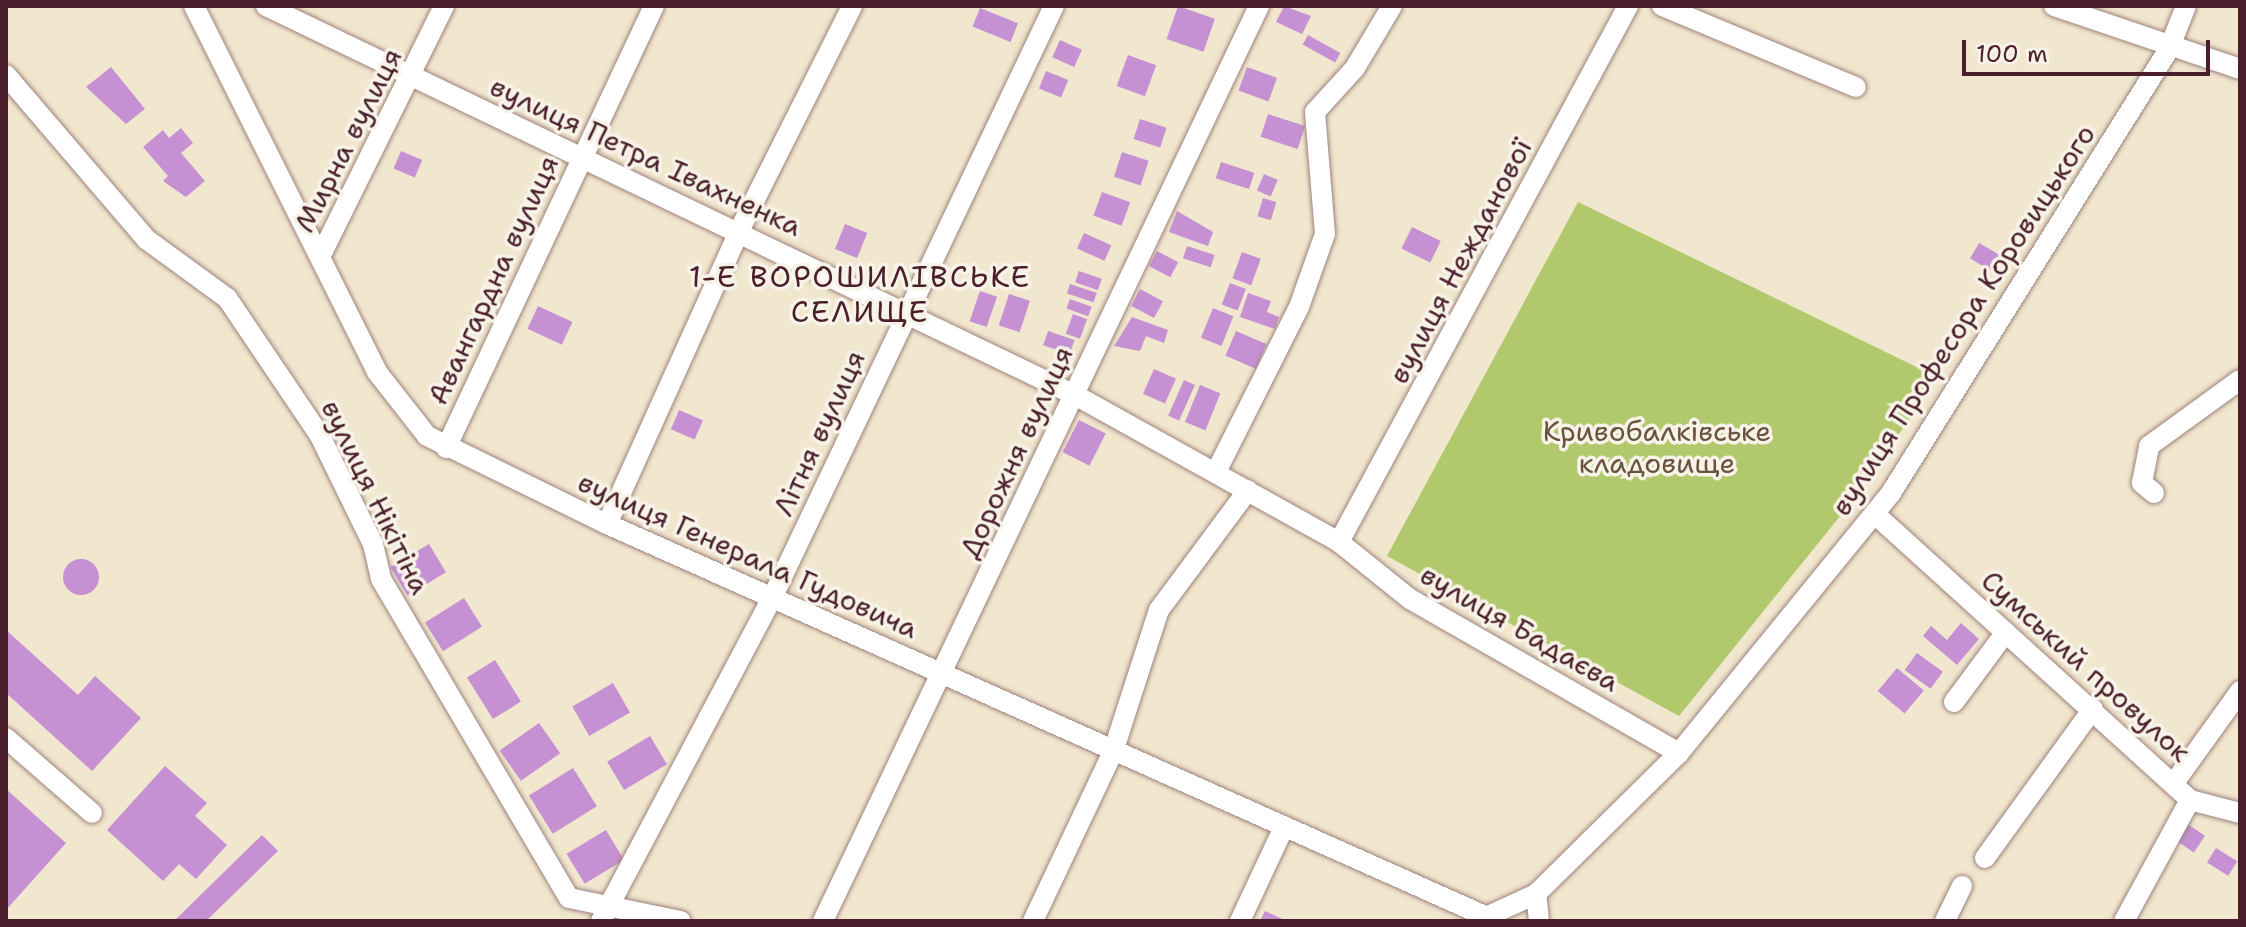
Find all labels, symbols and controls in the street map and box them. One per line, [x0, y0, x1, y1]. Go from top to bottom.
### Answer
scale bar [1966, 24, 2214, 74]
text: 100 m [1976, 38, 2048, 70]
street label: Мирна вулиця [287, 42, 409, 238]
street label: вулиця Петра Івахненка [485, 69, 807, 243]
street label: вулиця Професора Коровицького [1824, 118, 2102, 522]
street label: вулиця Нежданової [1381, 133, 1539, 389]
street label: Авангардна вулиця [421, 150, 565, 410]
district label: 1-Е ВОРОШИЛІВСЬКЕ СЕЛИЩЕ [689, 259, 1031, 330]
street label: Дорожня вулиця [952, 341, 1080, 563]
street label: Літня вулиця [766, 345, 872, 521]
street label: вулиця Нікітіна [314, 394, 438, 600]
park label: Кривобалківське кладовище [1543, 414, 1771, 480]
street label: вулиця Генерала Гудовича [573, 465, 923, 645]
street label: вулиця Бадаєва [1415, 557, 1625, 699]
street label: Сумський провулок [1975, 563, 2197, 769]

